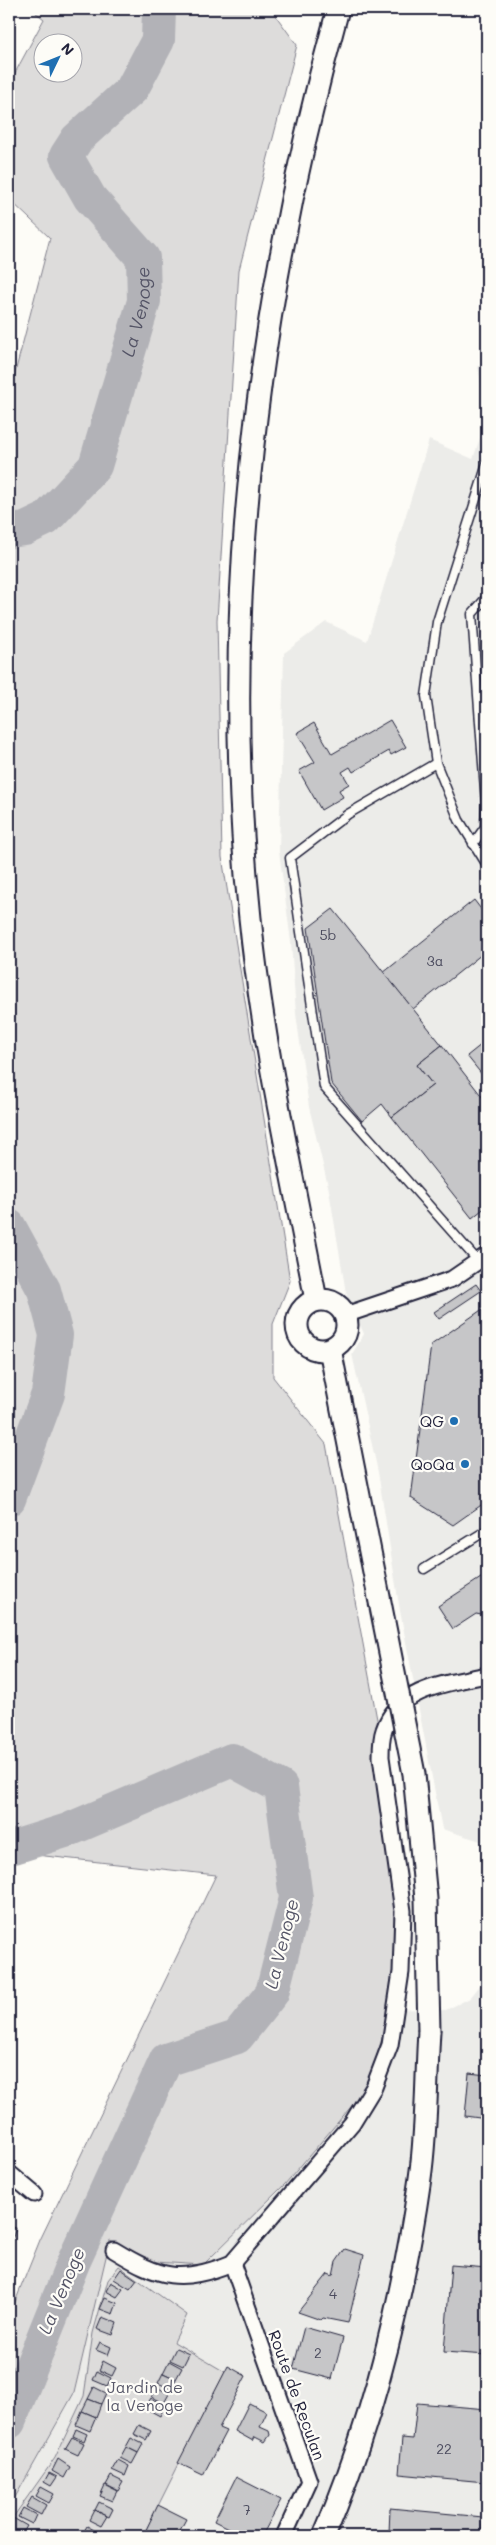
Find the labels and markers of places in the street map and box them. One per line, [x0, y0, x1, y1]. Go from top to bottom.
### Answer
place label: QG [420, 1410, 444, 1431]
marker: QG [448, 1415, 460, 1427]
place label: QoQa [411, 1453, 455, 1474]
marker: QoQa [459, 1458, 471, 1470]

